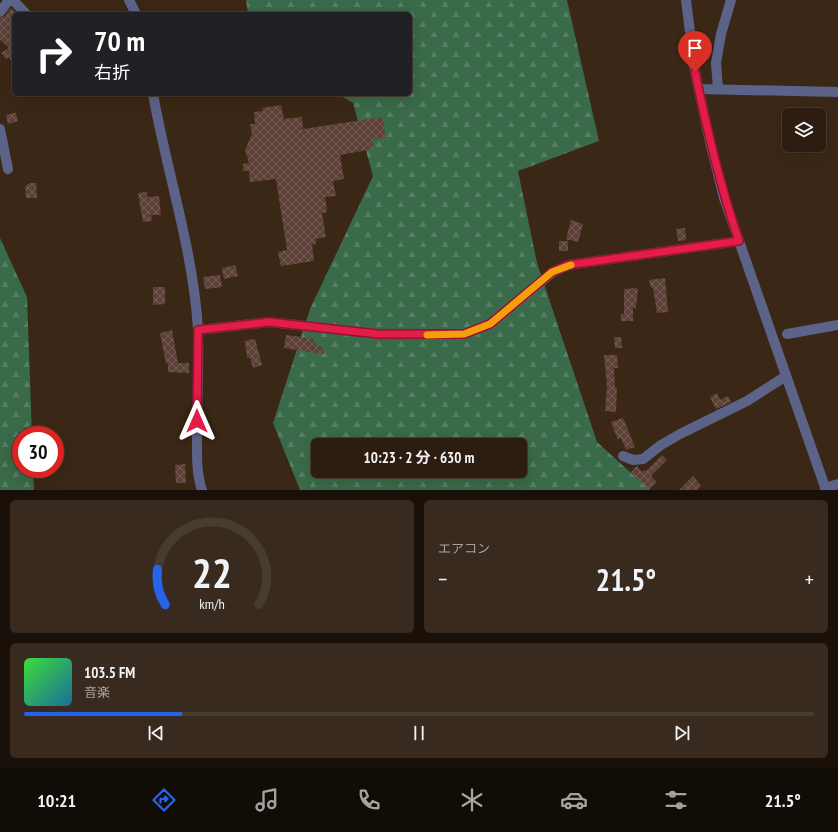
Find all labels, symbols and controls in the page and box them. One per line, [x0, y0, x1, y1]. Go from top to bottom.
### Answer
text: 70 m [94, 22, 145, 59]
icon: right [28, 28, 80, 80]
pin [678, 31, 712, 72]
icon: arrive [684, 37, 706, 59]
text: 右折 [94, 61, 130, 84]
map controls [782, 108, 826, 152]
button: layers [782, 108, 826, 152]
position arrow [176, 400, 218, 442]
speed limit sign: 30 [12, 426, 64, 478]
text: 10:23 · 2 分 · 630 m [364, 448, 474, 467]
text: エアコン [438, 540, 490, 557]
text: 22 [192, 545, 232, 598]
text: 21.5° [596, 560, 656, 599]
text: − [438, 565, 447, 593]
text: + [805, 565, 814, 593]
text: km/h [199, 593, 225, 612]
text: 103.5 FM [84, 663, 135, 682]
text: 音楽 [84, 684, 110, 701]
icon: previous [145, 722, 167, 744]
icon: pause [408, 722, 430, 744]
icon: next [671, 722, 693, 744]
icon: directions [150, 786, 178, 814]
icon: music [253, 786, 281, 814]
icon: phone [355, 786, 383, 814]
icon: climate [458, 786, 486, 814]
icon: car [560, 786, 588, 814]
icon: filters [662, 786, 690, 814]
text: 10:21 [37, 789, 76, 812]
text: 21.5° [765, 789, 801, 812]

